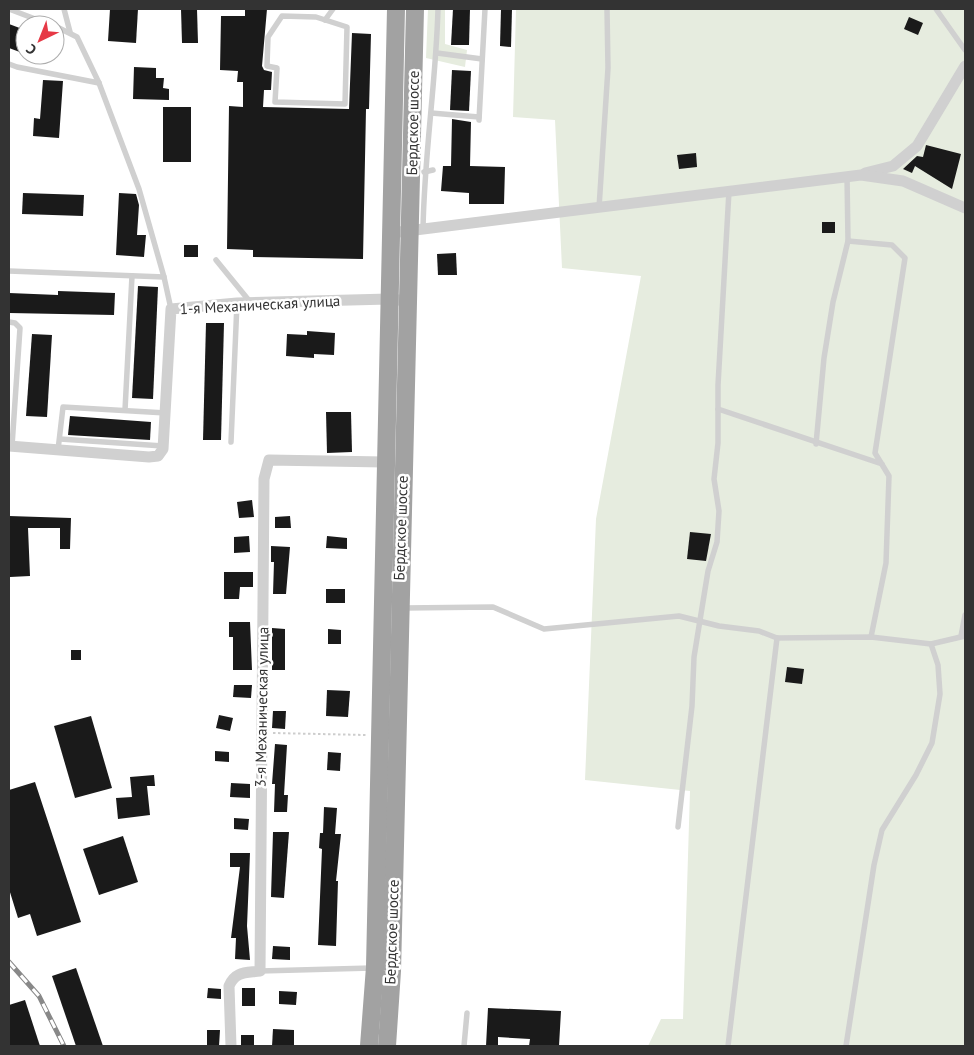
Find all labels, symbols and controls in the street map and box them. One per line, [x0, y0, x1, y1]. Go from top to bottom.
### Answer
north arrow [15, 15, 65, 65]
text: С [22, 40, 40, 59]
street label: Бердское шоссе [402, 70, 423, 176]
street label: 1-я Механическая улица [179, 291, 341, 318]
street label: Бердское шоссе [389, 475, 412, 581]
street label: 3-я Механическая улица [251, 626, 272, 788]
street label: Бердское шоссе [380, 879, 403, 985]

